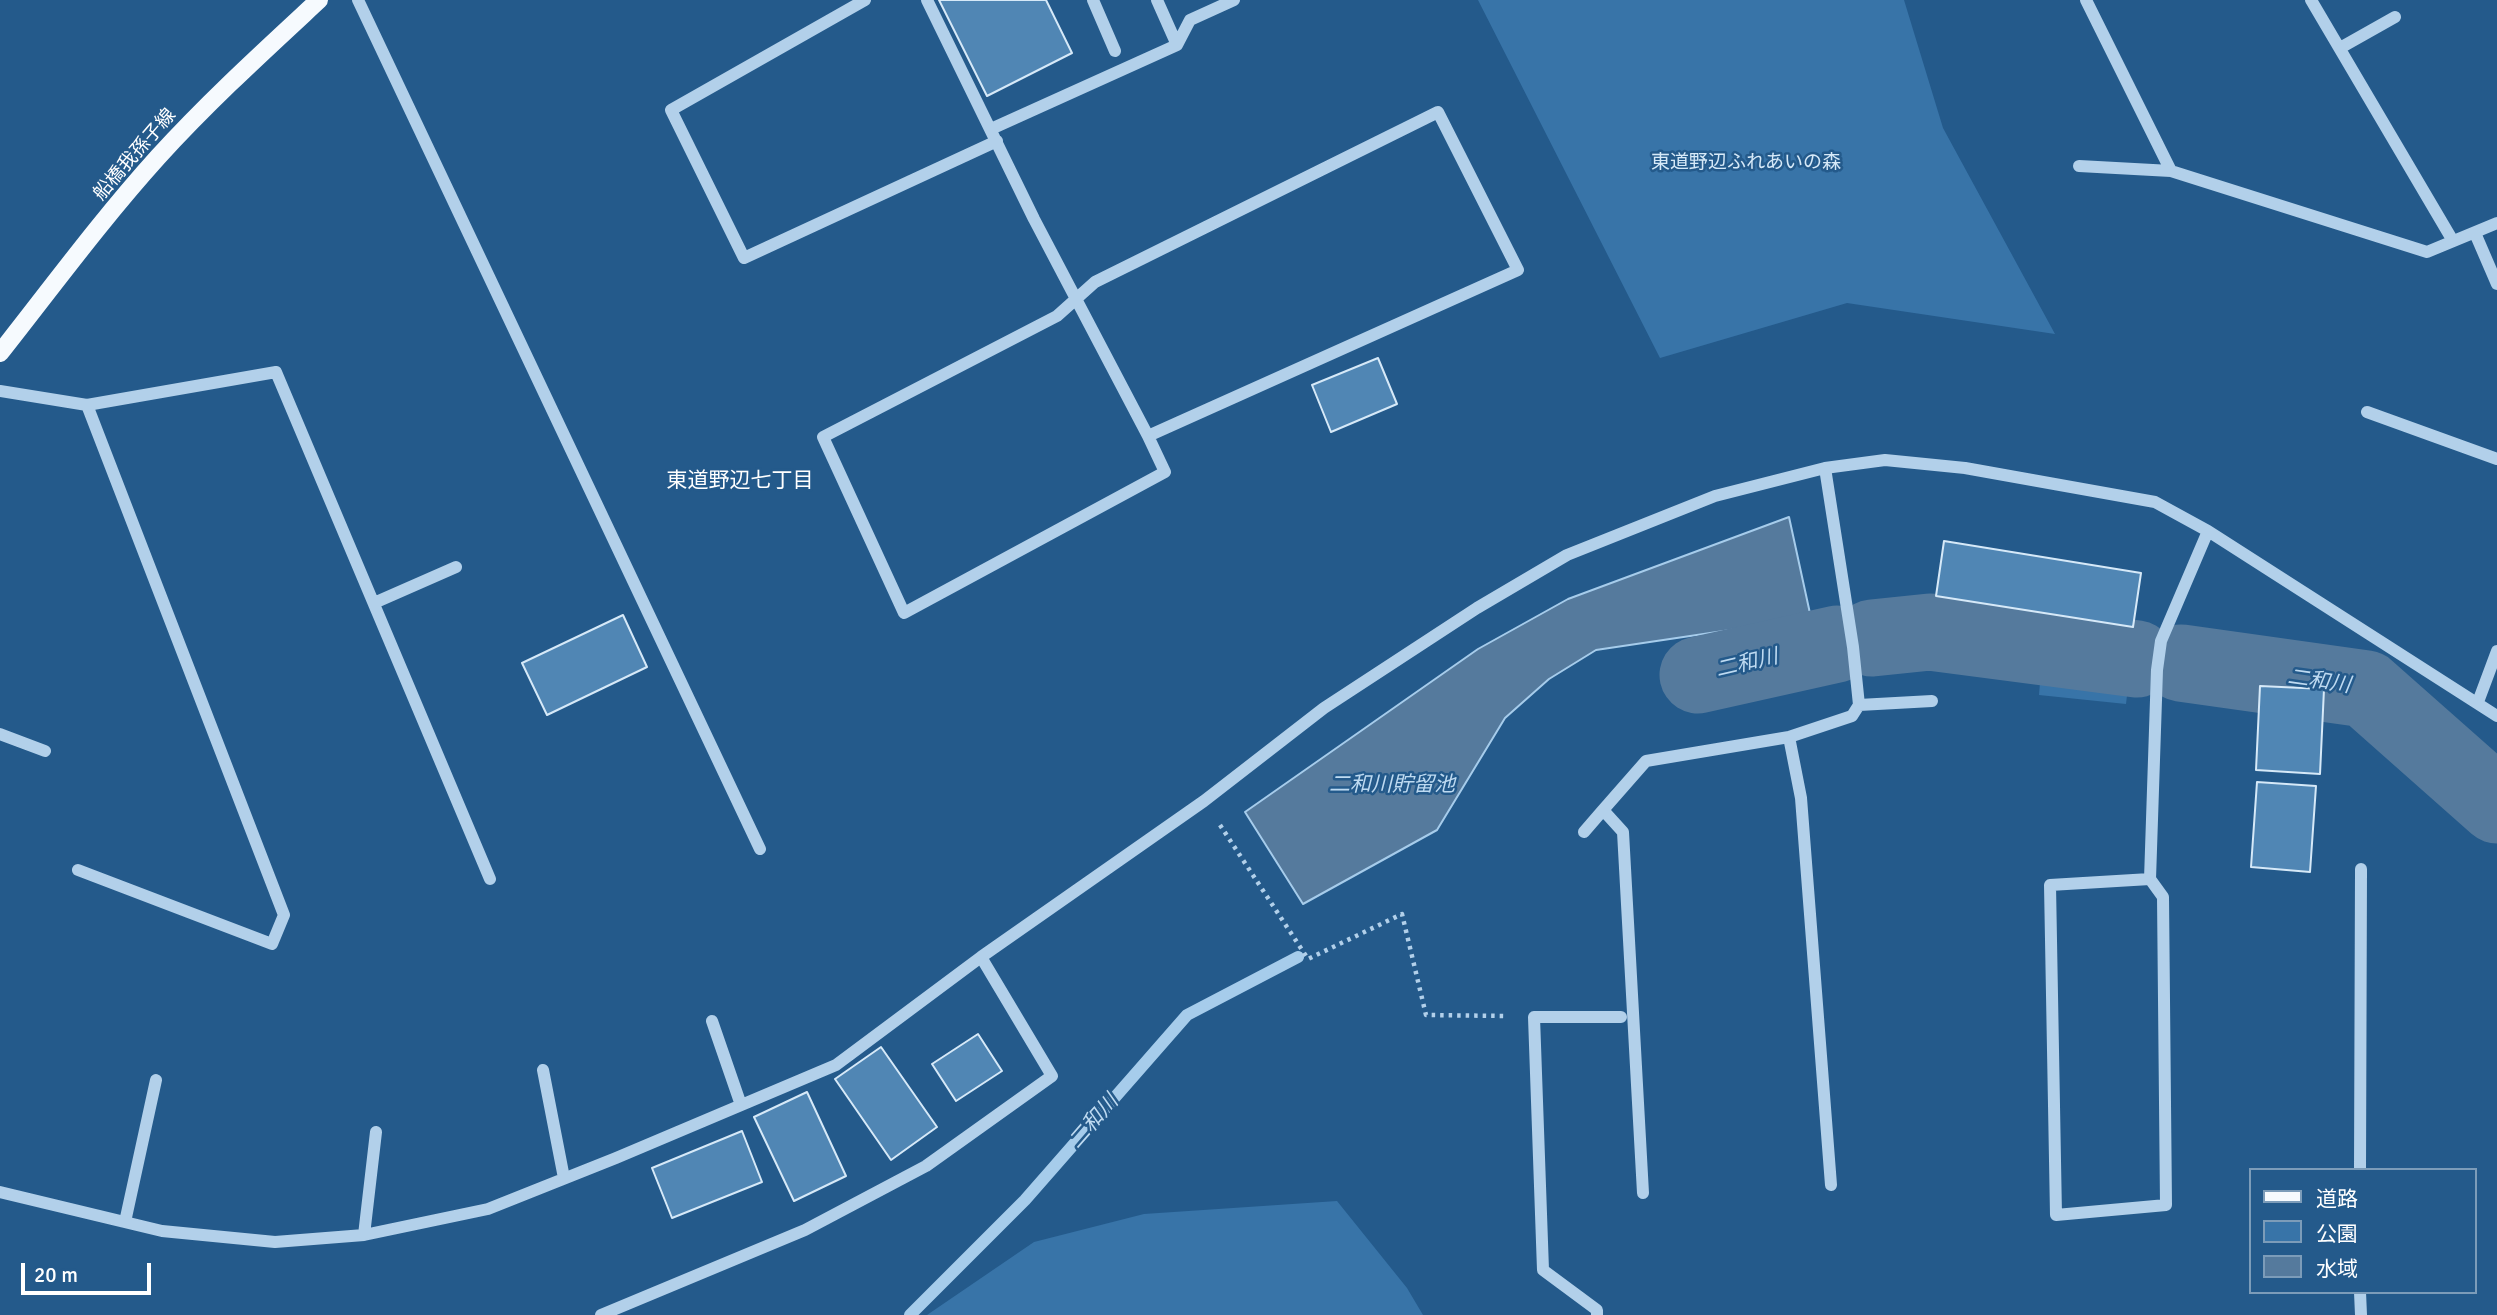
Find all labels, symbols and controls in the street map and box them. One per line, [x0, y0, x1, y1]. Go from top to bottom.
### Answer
street label: 船橋我孫子線 [89, 105, 181, 205]
park label: 東道野辺ふれあいの森 [1651, 152, 1841, 174]
district label: 東道野辺七丁目 [667, 468, 813, 494]
water label: 二和川 [1713, 645, 1781, 683]
water label: 二和川 [2286, 665, 2352, 699]
water label: 二和川貯留池 [1329, 772, 1455, 798]
water label: 二和川 [1064, 1090, 1124, 1154]
legend [2248, 1168, 2476, 1294]
text: 道路 [2316, 1186, 2358, 1212]
text: 公園 [2316, 1221, 2358, 1247]
scale bar [24, 1248, 154, 1292]
text: 水域 [2316, 1256, 2358, 1282]
text: 20 m [34, 1262, 78, 1288]

